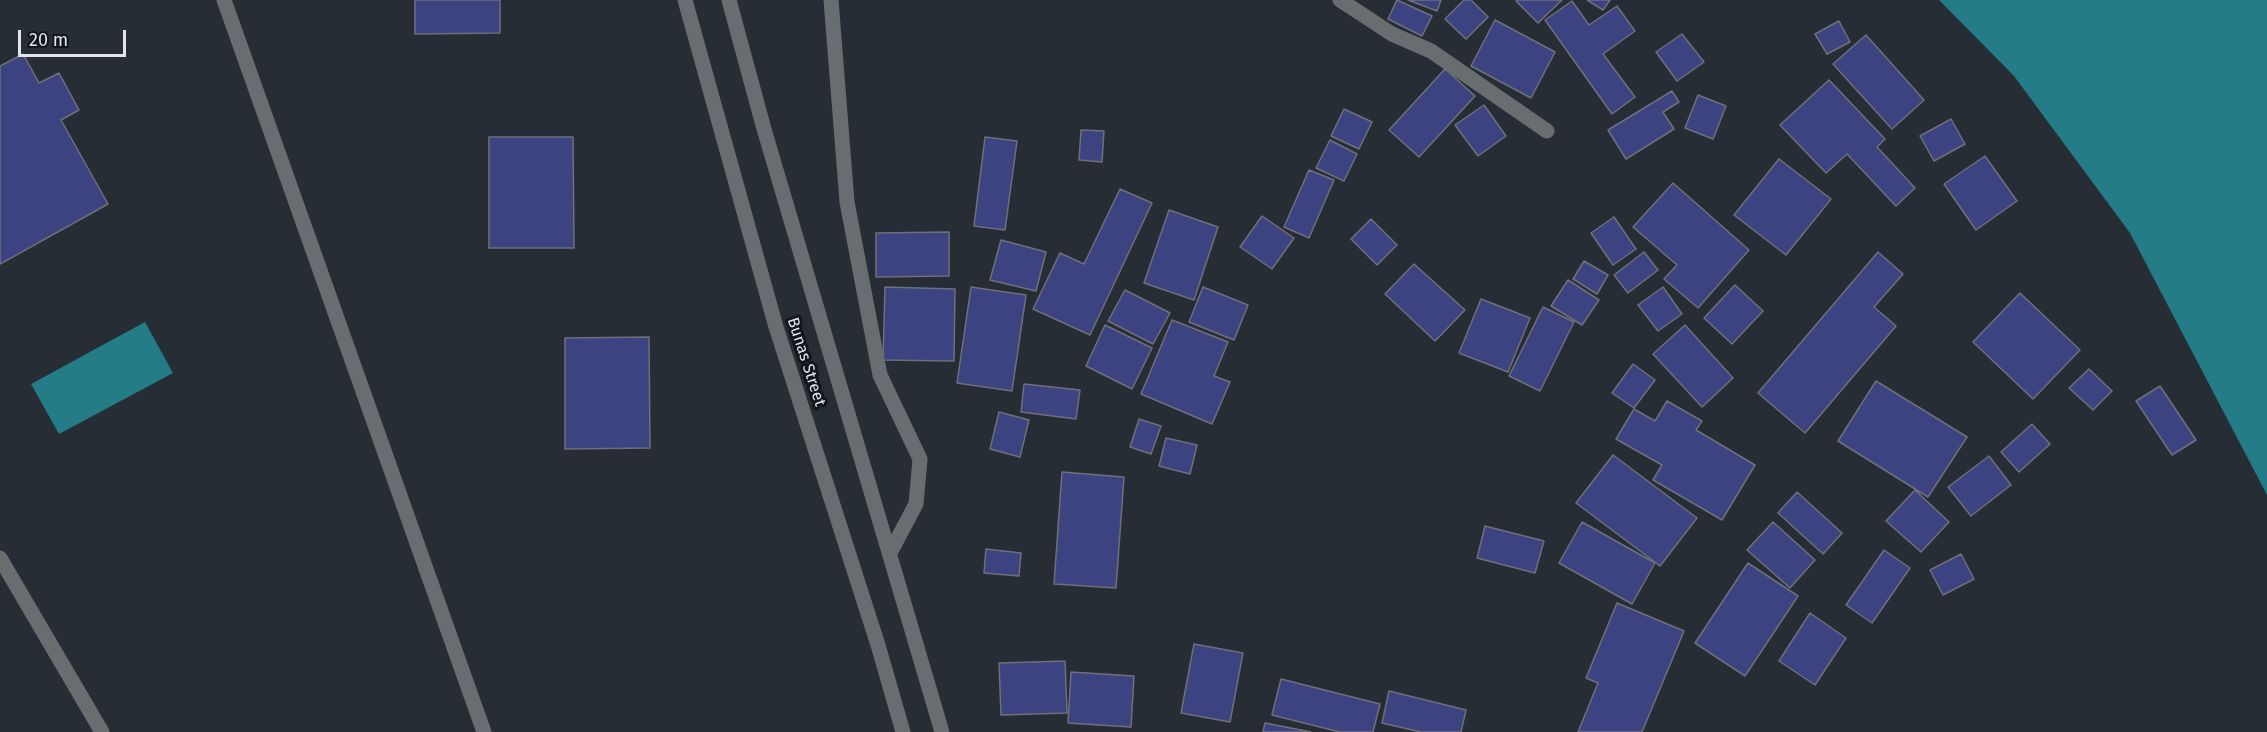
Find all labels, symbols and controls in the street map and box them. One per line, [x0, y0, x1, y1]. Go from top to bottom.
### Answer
scale bar [21, 18, 129, 56]
text: 20 m [29, 29, 68, 51]
street label: Bunas Street [783, 315, 829, 409]

